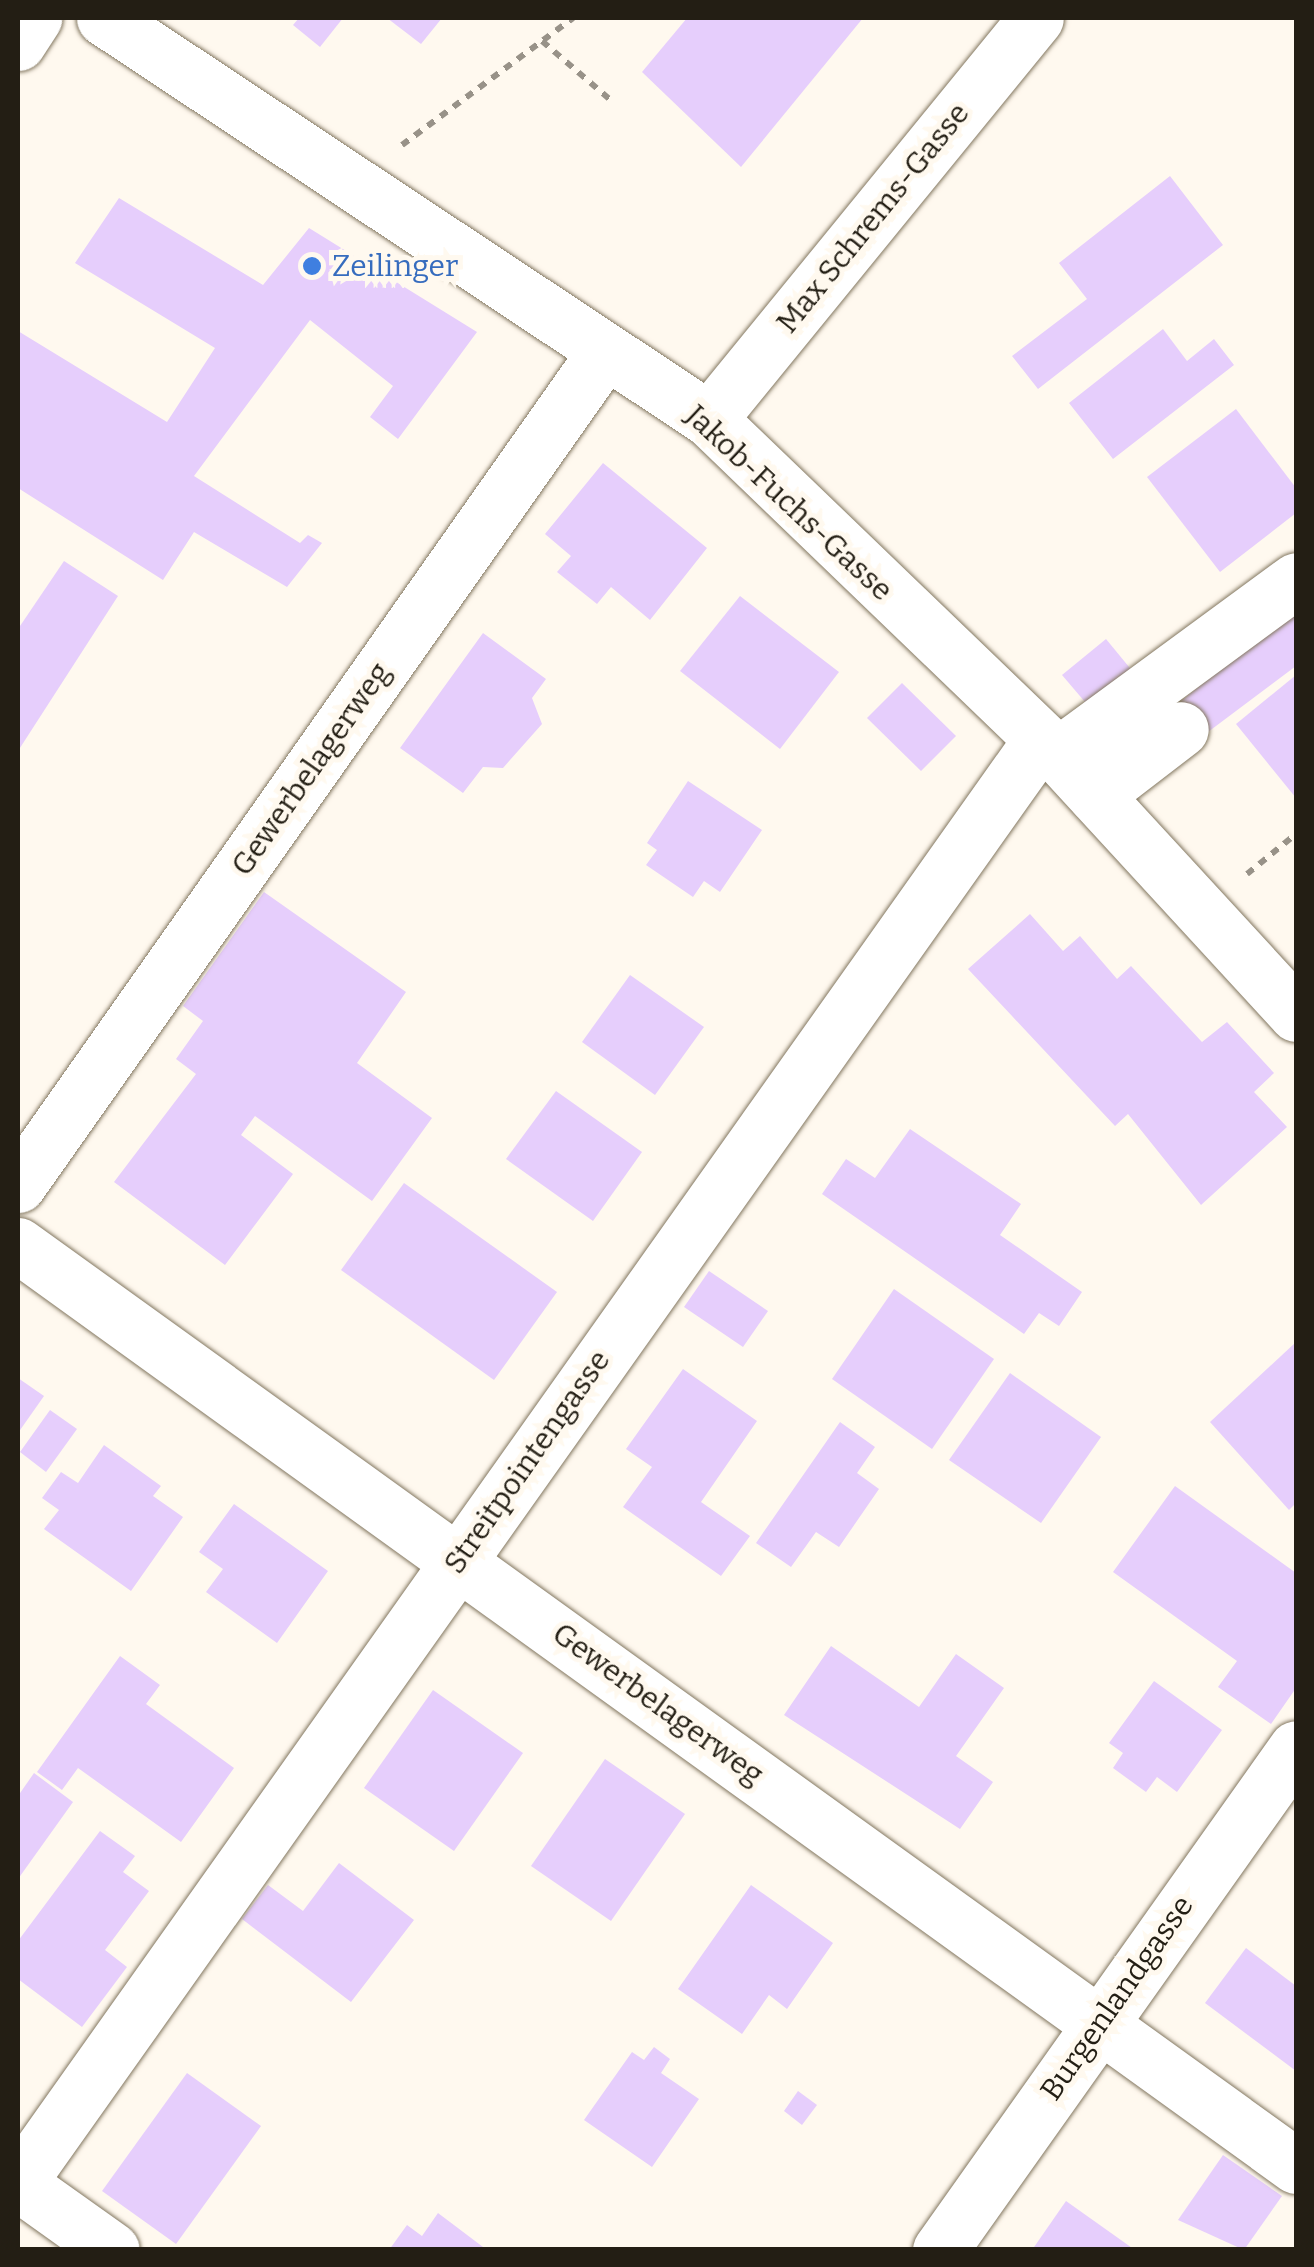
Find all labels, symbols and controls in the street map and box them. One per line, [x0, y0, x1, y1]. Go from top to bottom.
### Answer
street label: Max Schrems-Gasse [769, 96, 977, 340]
place label: Zeilinger [332, 248, 458, 284]
marker: Zeilinger [301, 255, 323, 277]
street label: Jakob-Fuchs-Gasse [678, 398, 900, 608]
street label: Gewerbelagerweg [224, 656, 398, 882]
street label: Streitpointengasse [437, 1344, 617, 1580]
street label: Gewerbelagerweg [546, 1615, 770, 1793]
street label: Burgenlandgasse [1033, 1889, 1201, 2107]

